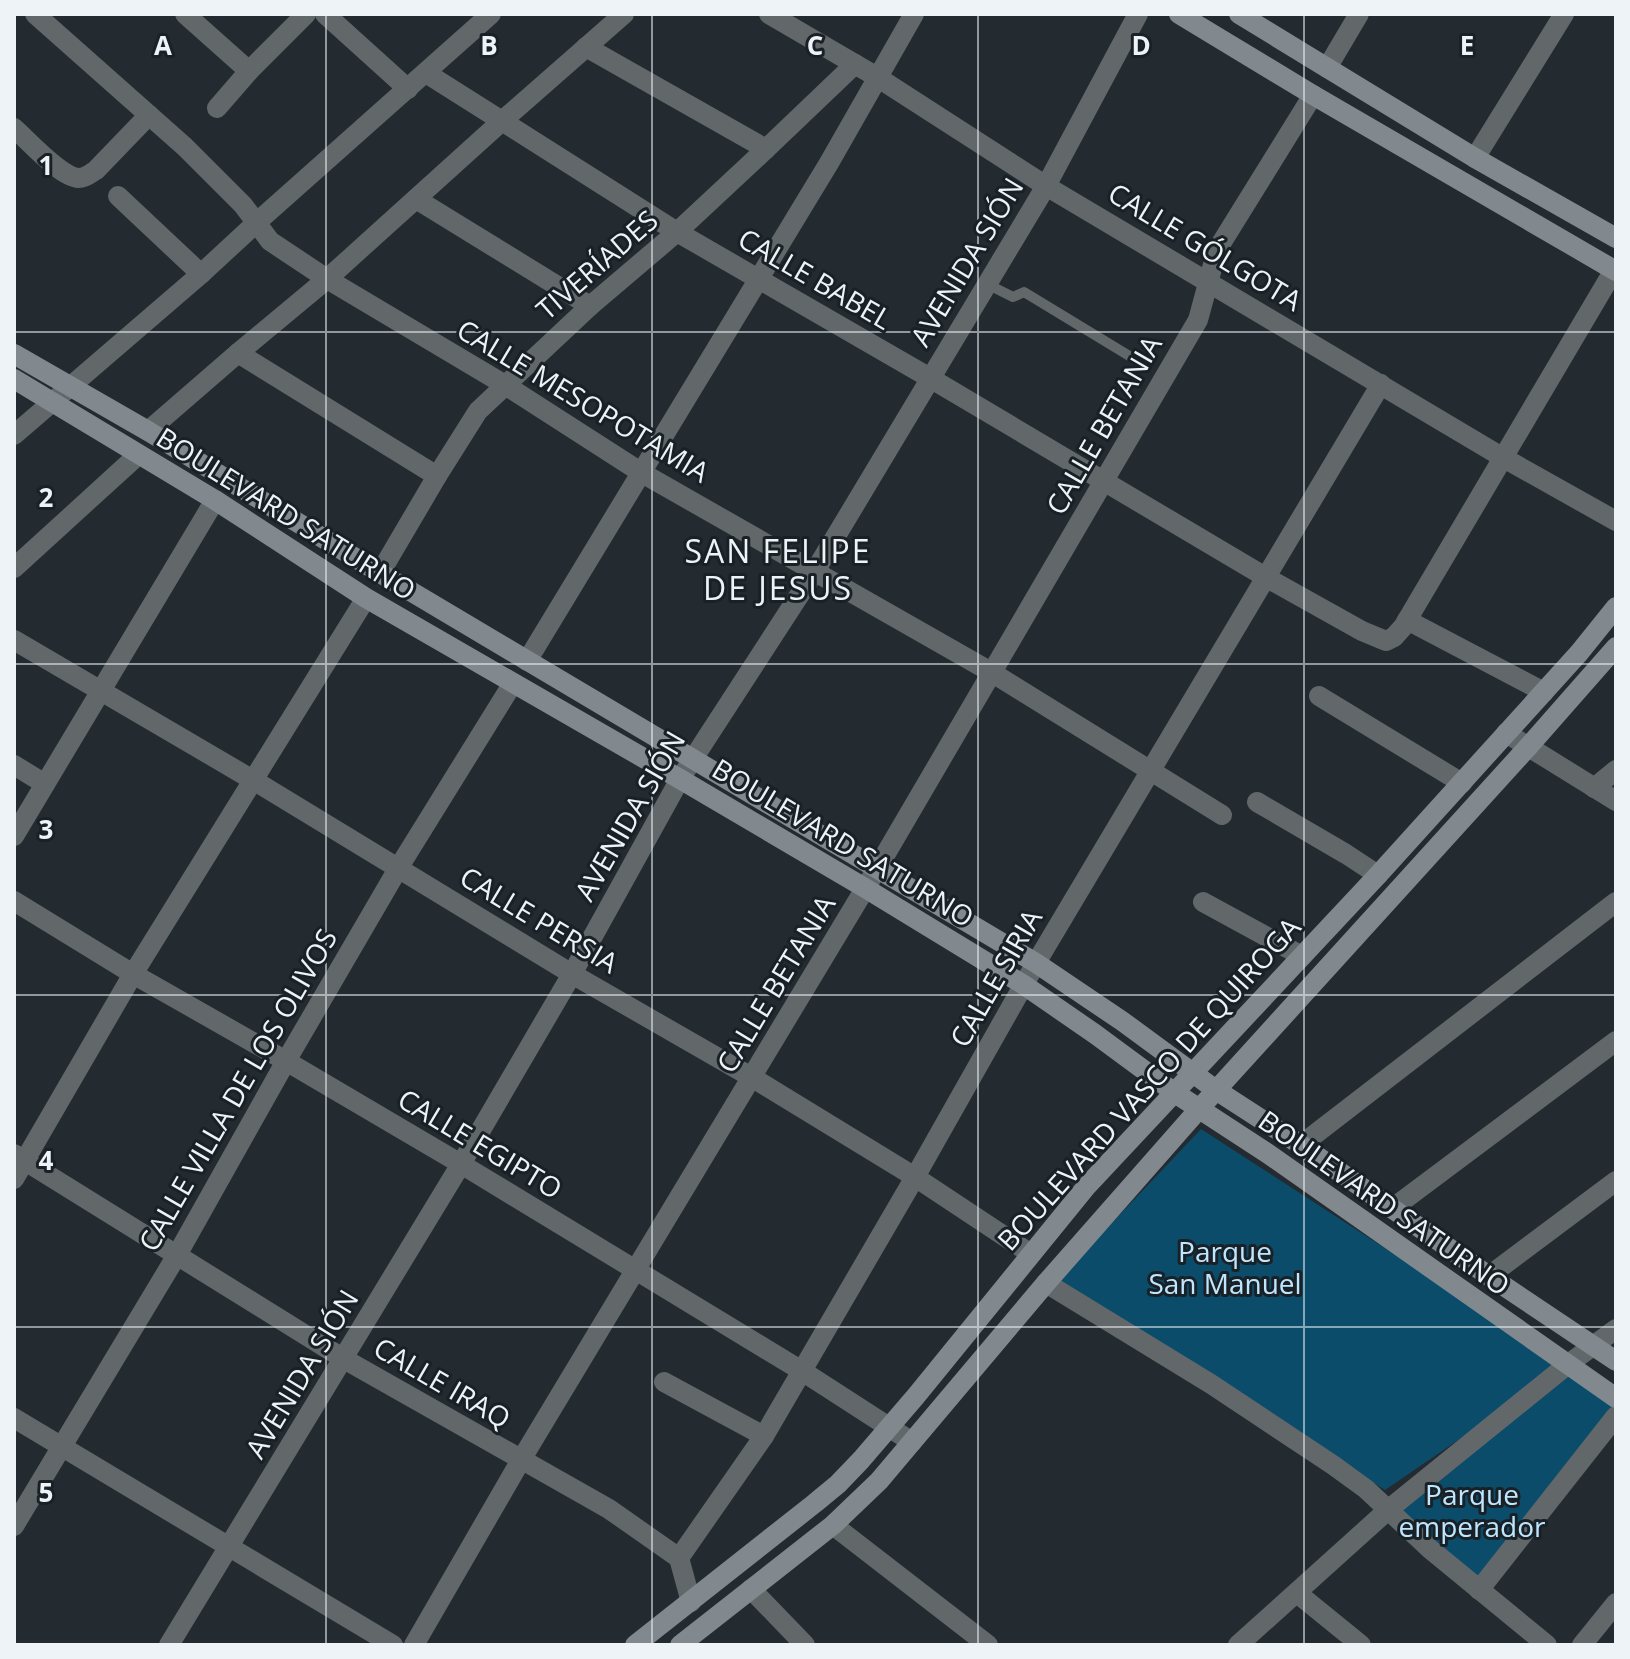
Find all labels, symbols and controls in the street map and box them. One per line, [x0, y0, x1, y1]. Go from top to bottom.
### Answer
text: A [154, 27, 172, 63]
text: B [480, 27, 498, 63]
text: C [807, 27, 823, 63]
text: D [1131, 27, 1151, 63]
text: E [1460, 27, 1474, 63]
text: 1 [39, 147, 53, 183]
street label: AVENIDA SIÓN [901, 170, 1031, 353]
street label: CALLE GÓLGOTA [1102, 173, 1310, 319]
street label: TIVERÍADES [527, 201, 665, 328]
street label: CALLE BABEL [732, 219, 899, 337]
street label: CALLE MESOPOTAMIA [450, 310, 717, 491]
street label: CALLE BETANIA [1036, 328, 1170, 521]
street label: BOULEVARD SATURNO [150, 418, 423, 608]
text: 2 [39, 479, 54, 515]
district label: SAN FELIPE DE JESUS [684, 529, 872, 609]
street label: AVENIDA SIÓN [565, 724, 693, 907]
street label: BOULEVARD SATURNO [706, 749, 981, 935]
text: 3 [39, 811, 53, 847]
street label: CALLE PERSIA [453, 857, 626, 981]
street label: CALLE BETANIA [707, 887, 843, 1079]
street label: CALLE SIRIA [940, 901, 1050, 1053]
street label: BOULEVARD VASCO DE QUIROGA [988, 908, 1309, 1258]
street label: CALLE VILLA DE LOS OLIVOS [129, 921, 345, 1258]
street label: CALLE EGIPTO [391, 1079, 570, 1207]
street label: BOULEVARD SATURNO [1251, 1101, 1518, 1303]
text: 4 [39, 1142, 54, 1178]
park label: Parque San Manuel [1148, 1232, 1302, 1302]
street label: AVENIDA SIÓN [236, 1282, 366, 1465]
street label: CALLE IRAQ [367, 1328, 518, 1437]
text: 5 [39, 1474, 53, 1510]
park label: Parque emperador [1399, 1475, 1546, 1545]

